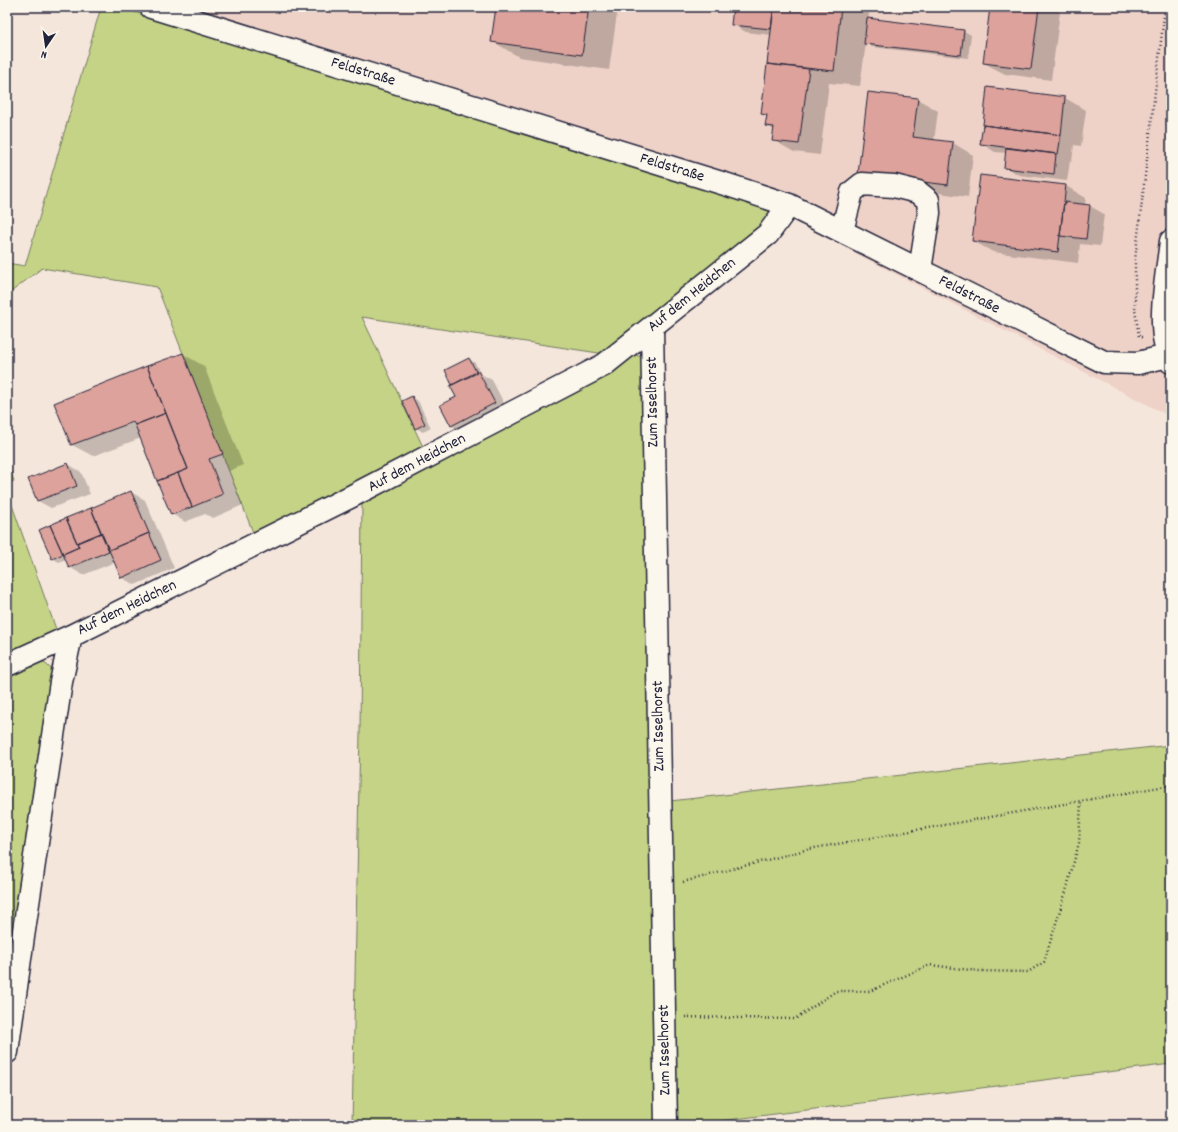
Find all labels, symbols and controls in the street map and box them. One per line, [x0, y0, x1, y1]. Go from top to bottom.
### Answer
north arrow [26, 26, 66, 66]
text: N [39, 45, 49, 62]
street label: Feldstraße [328, 51, 398, 93]
street label: Feldstraße [637, 147, 707, 189]
street label: Auf dem Heidchen [643, 252, 741, 338]
street label: Feldstraße [934, 270, 1004, 320]
street label: Zum Isselhorst [641, 356, 665, 448]
street label: Auf dem Heidchen [364, 427, 470, 499]
street label: Auf dem Heidchen [73, 574, 181, 642]
street label: Zum Isselhorst [647, 680, 671, 772]
street label: Zum Isselhorst [653, 1004, 677, 1096]

